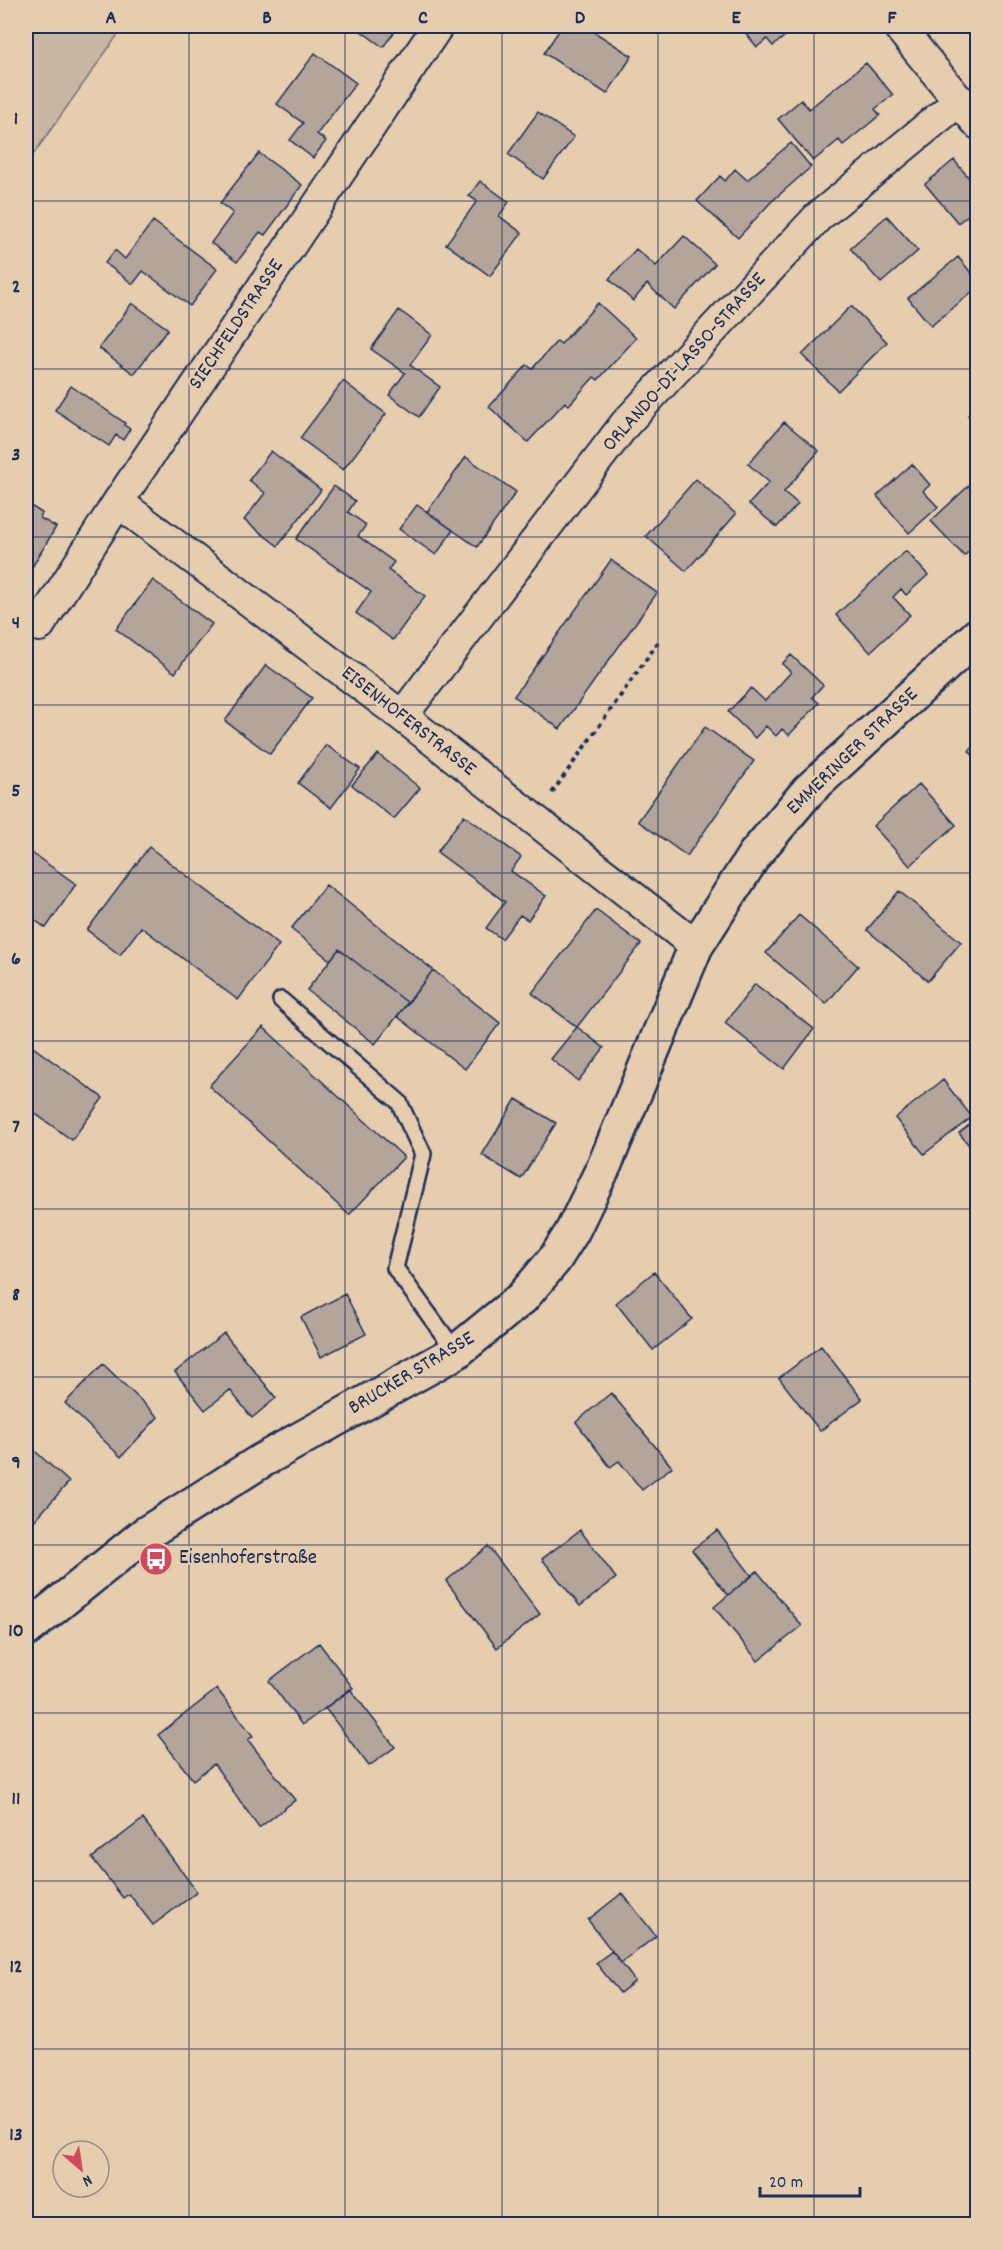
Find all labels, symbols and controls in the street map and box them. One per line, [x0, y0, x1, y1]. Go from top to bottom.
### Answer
text: A [106, 5, 117, 33]
text: B [262, 5, 272, 33]
text: C [418, 5, 428, 33]
text: D [575, 5, 586, 33]
text: E [731, 5, 741, 33]
text: F [888, 5, 898, 33]
text: 1 [14, 106, 18, 134]
street label: SIECHFELDSTRASSE [182, 253, 292, 396]
street label: ORLANDO-DI-LASSO-STRASSE [596, 266, 774, 459]
text: 2 [12, 274, 20, 302]
text: 3 [12, 442, 20, 470]
text: 4 [12, 610, 20, 638]
street label: EISENHOFERSTRASSE [334, 660, 482, 785]
street label: EMMERINGER STRASSE [780, 681, 926, 823]
text: 5 [11, 778, 21, 806]
text: 6 [11, 946, 21, 974]
text: 7 [12, 1114, 20, 1142]
text: 8 [12, 1282, 20, 1310]
street label: BRUCKER STRASSE [343, 1324, 481, 1424]
text: 9 [11, 1450, 21, 1478]
bus stop icon: Eisenhoferstraße [138, 1541, 174, 1577]
place label: Eisenhoferstraße [179, 1544, 317, 1574]
text: 10 [8, 1618, 24, 1646]
text: 11 [12, 1786, 20, 1814]
text: 12 [9, 1954, 23, 1982]
text: 13 [9, 2122, 23, 2150]
north arrow [51, 2139, 111, 2199]
scale bar [760, 2160, 860, 2198]
text: N [78, 2168, 96, 2192]
text: 20 m [769, 2171, 803, 2196]

